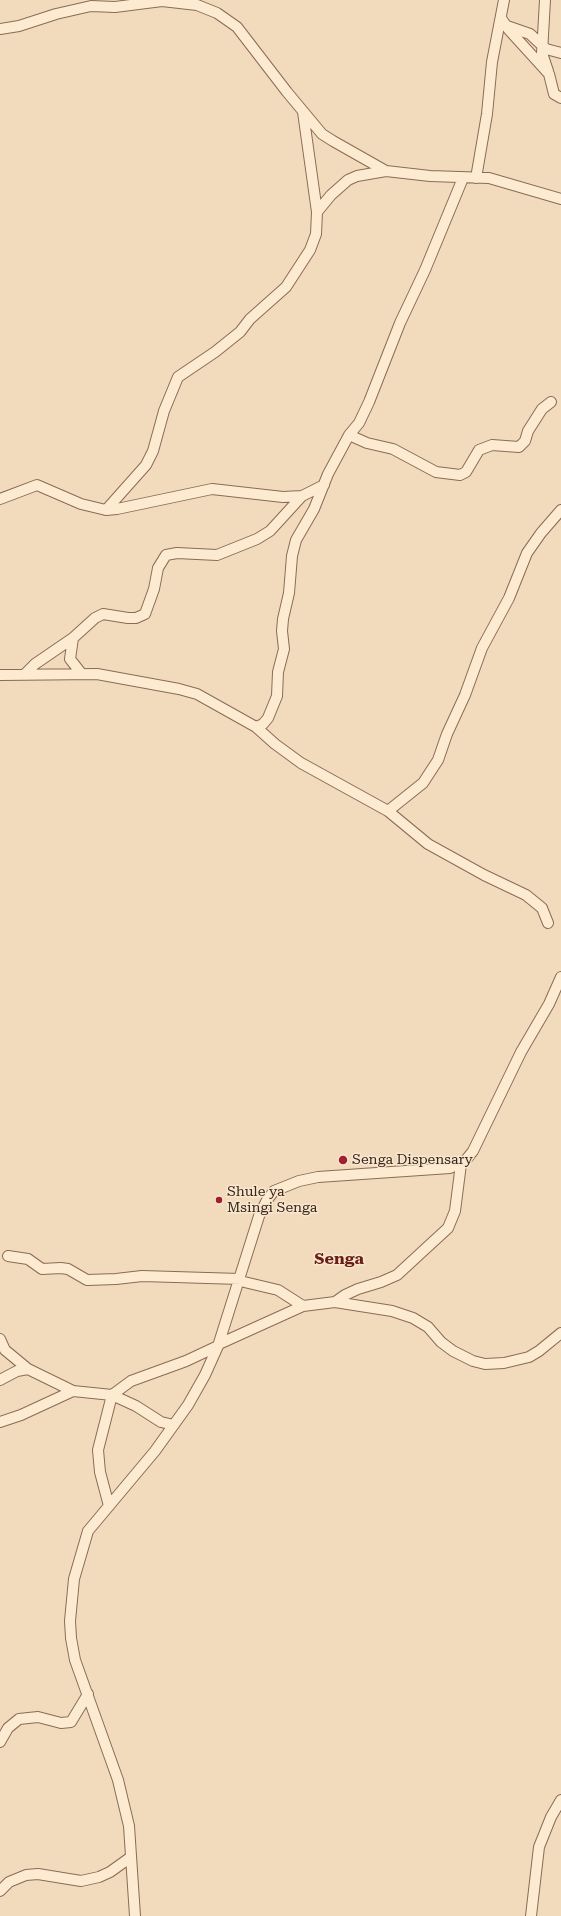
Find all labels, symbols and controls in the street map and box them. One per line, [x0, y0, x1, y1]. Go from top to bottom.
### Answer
place label: Senga Dispensary [352, 1152, 473, 1168]
marker: Senga Dispensary [337, 1154, 349, 1166]
place label: Shule ya Msingi Senga [227, 1184, 317, 1216]
marker: Shule ya Msingi Senga [214, 1195, 224, 1205]
district label: Senga [314, 1249, 364, 1269]

